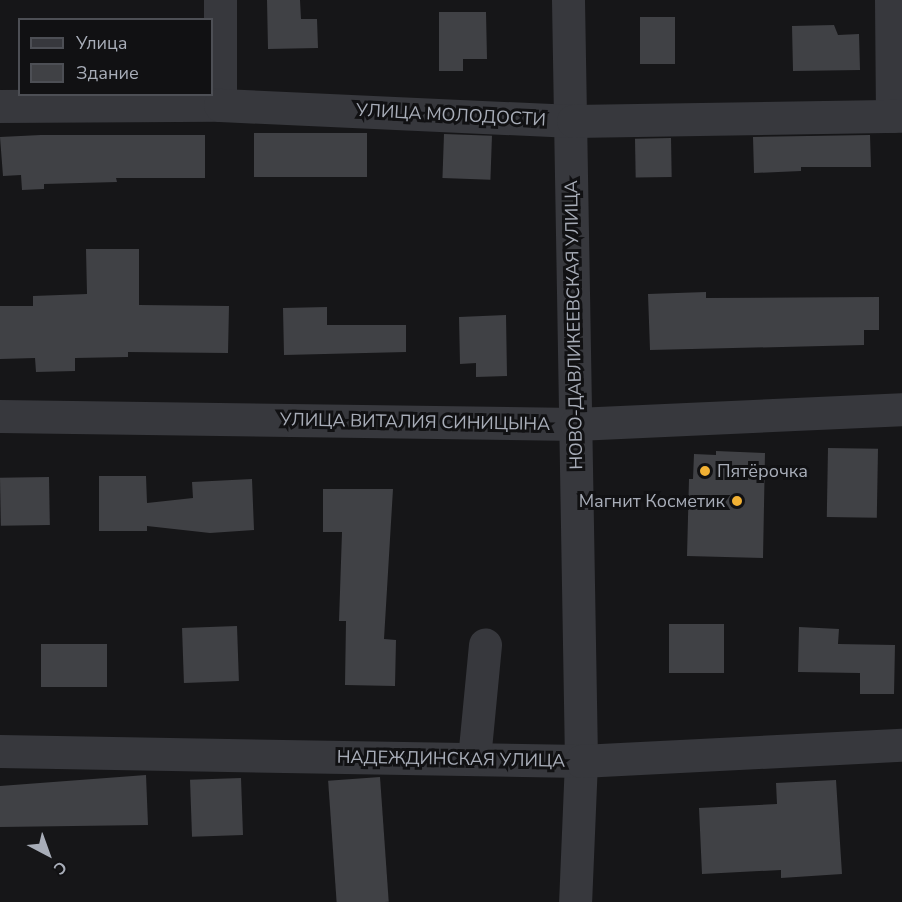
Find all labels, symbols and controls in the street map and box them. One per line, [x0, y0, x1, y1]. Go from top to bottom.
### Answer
legend [18, 18, 213, 96]
text: Улица [76, 31, 127, 55]
text: Здание [76, 61, 139, 85]
street label: УЛИЦА МОЛОДОСТИ [356, 99, 546, 131]
street label: НОВО-ДАВЛИКЕЕВСКАЯ УЛИЦА [561, 180, 587, 470]
street label: УЛИЦА ВИТАЛИЯ СИНИЦЫНА [280, 409, 550, 435]
place label: Пятёрочка [717, 460, 808, 482]
marker: Пятёрочка [698, 464, 712, 478]
place label: Магнит Косметик [579, 490, 725, 512]
marker: Магнит Косметик [730, 494, 744, 508]
street label: НАДЕЖДИНСКАЯ УЛИЦА [337, 746, 565, 772]
north arrow [18, 824, 78, 884]
text: С [48, 856, 71, 879]

